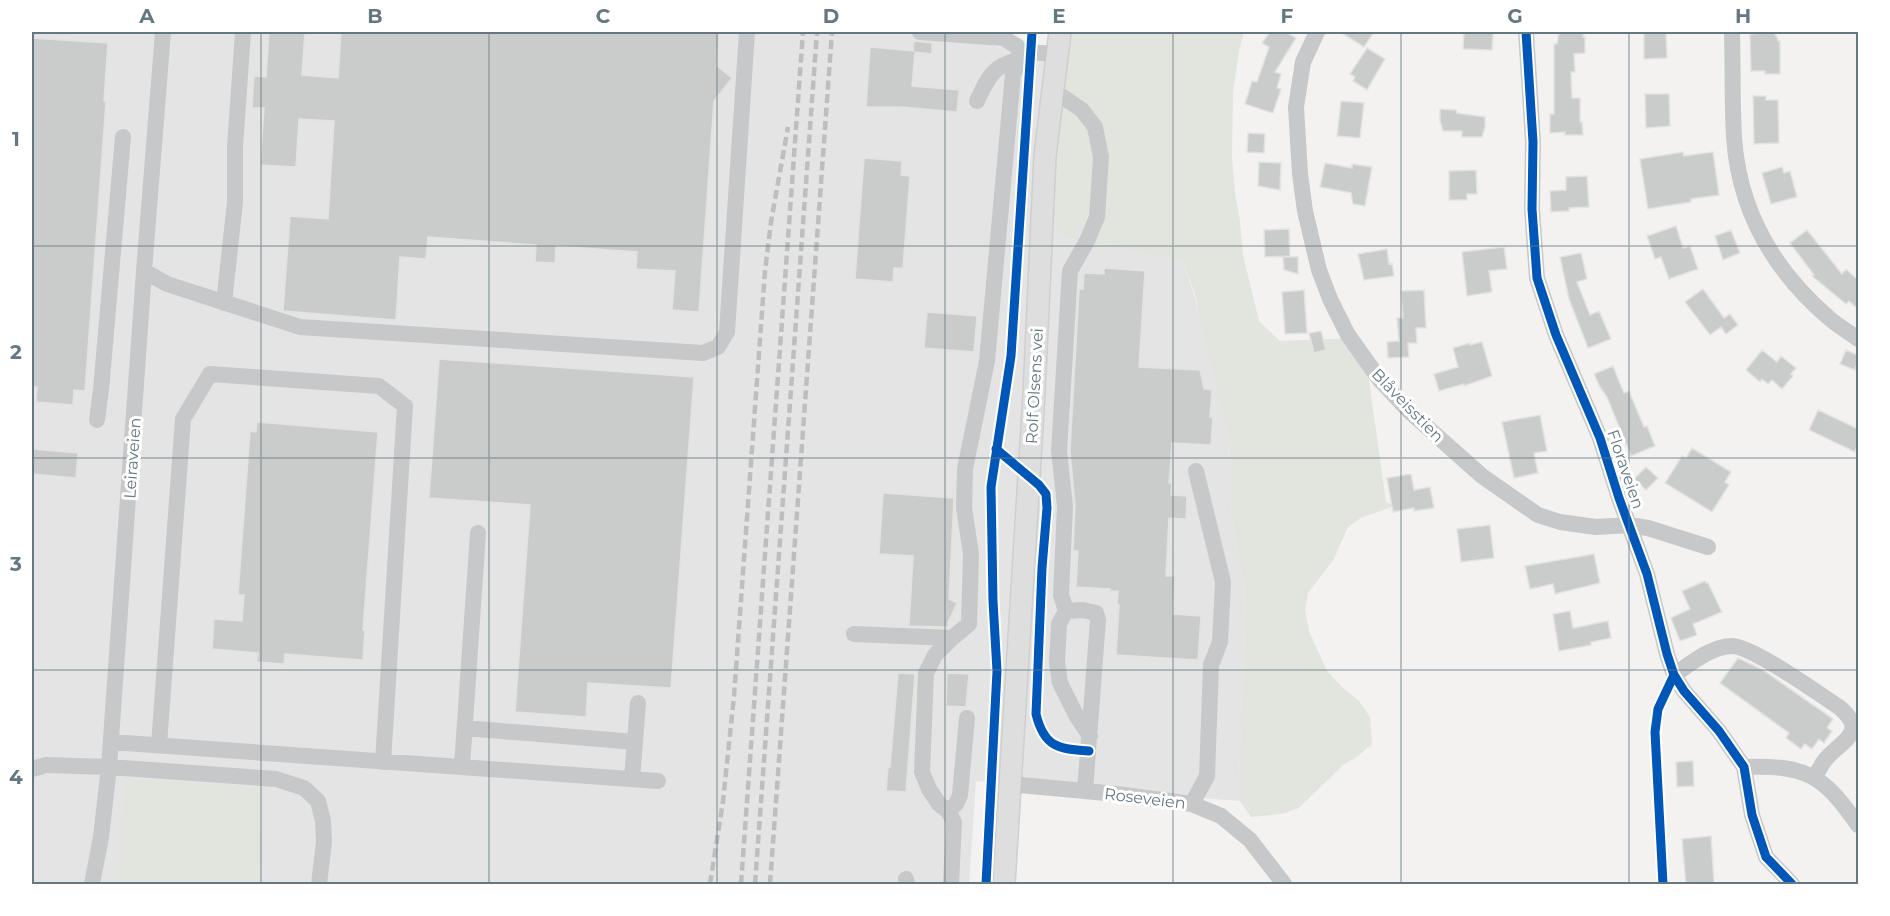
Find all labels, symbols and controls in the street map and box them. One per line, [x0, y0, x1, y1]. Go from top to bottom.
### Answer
text: A [138, 4, 155, 28]
text: B [367, 4, 383, 28]
text: C [596, 4, 611, 28]
text: D [823, 4, 839, 28]
text: E [1052, 4, 1066, 28]
text: F [1281, 4, 1294, 28]
text: G [1507, 4, 1523, 28]
text: H [1735, 4, 1751, 28]
text: 1 [12, 127, 20, 151]
street label: Rolf Olsens vei [1022, 328, 1047, 444]
text: 2 [10, 340, 22, 364]
street label: Blåveisstien [1368, 365, 1447, 446]
street label: Leiraveien [120, 417, 145, 499]
street label: Floraveien [1603, 427, 1648, 511]
text: 3 [9, 552, 22, 576]
text: 4 [9, 765, 23, 789]
street label: Roseveien [1103, 784, 1187, 813]

